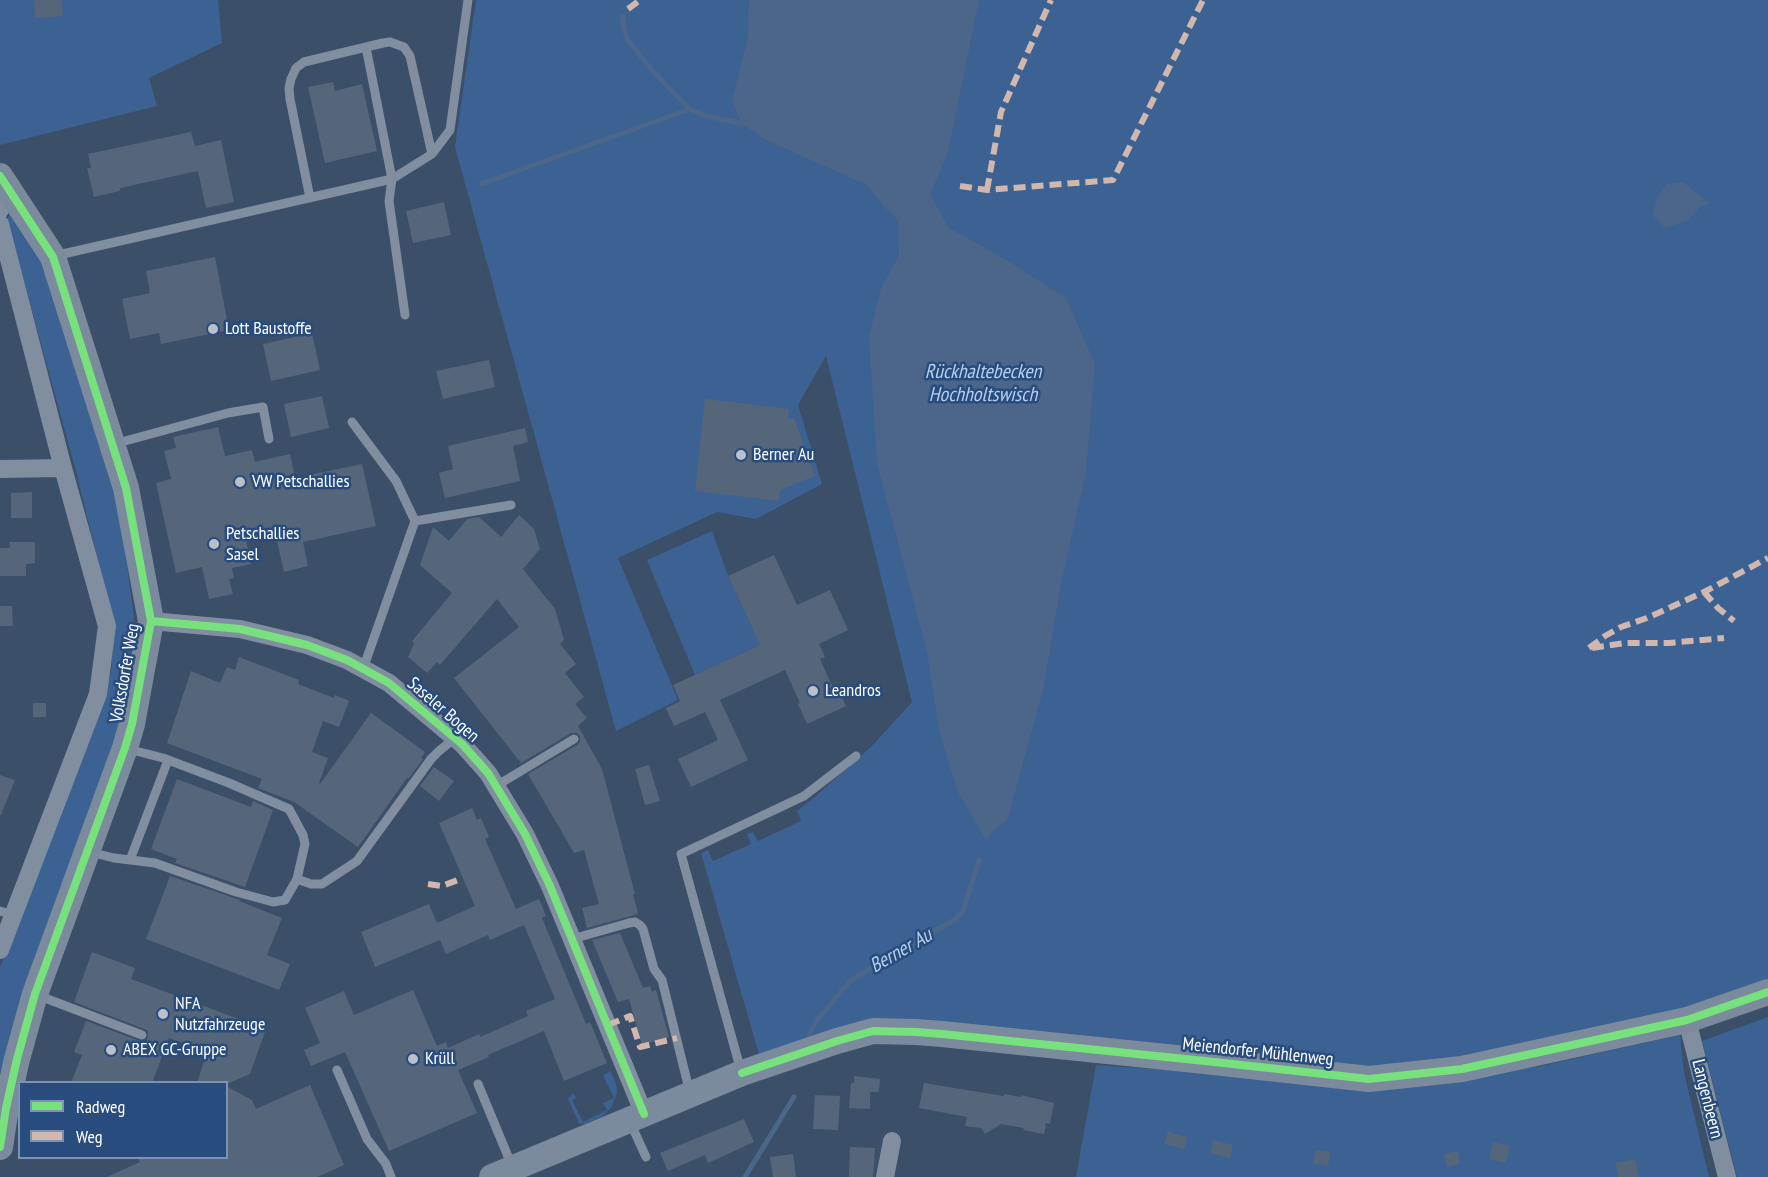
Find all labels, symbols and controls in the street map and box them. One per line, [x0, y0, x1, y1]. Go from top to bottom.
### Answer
place label: Lott Baustoffe [225, 318, 312, 340]
marker: Lott Baustoffe [206, 322, 220, 336]
water label: Rückhaltebecken Hochholtswisch [925, 360, 1041, 407]
place label: Berner Au [753, 444, 814, 466]
marker: Berner Au [734, 448, 748, 462]
place label: VW Petschallies [252, 471, 350, 493]
marker: VW Petschallies [233, 475, 247, 489]
place label: Petschallies Sasel [226, 523, 299, 566]
marker: Petschallies Sasel [207, 537, 221, 551]
street label: Volksdorfer Weg [106, 622, 144, 724]
street label: Saseler Bogen [403, 673, 483, 747]
place label: Leandros [825, 680, 881, 702]
marker: Leandros [806, 684, 820, 698]
water label: Berner Au [866, 924, 936, 978]
place label: NFA Nutzfahrzeuge [175, 993, 265, 1036]
marker: NFA Nutzfahrzeuge [156, 1007, 170, 1021]
street label: Meiendorfer Mühlenweg [1182, 1033, 1334, 1071]
place label: ABEX GC-Gruppe [123, 1039, 226, 1061]
marker: ABEX GC-Gruppe [104, 1043, 118, 1057]
place label: Krüll [425, 1048, 455, 1070]
marker: Krüll [406, 1052, 420, 1066]
street label: Langenbeern [1687, 1057, 1727, 1141]
legend [18, 1081, 228, 1159]
text: Radweg [76, 1095, 125, 1118]
text: Weg [76, 1125, 103, 1148]

